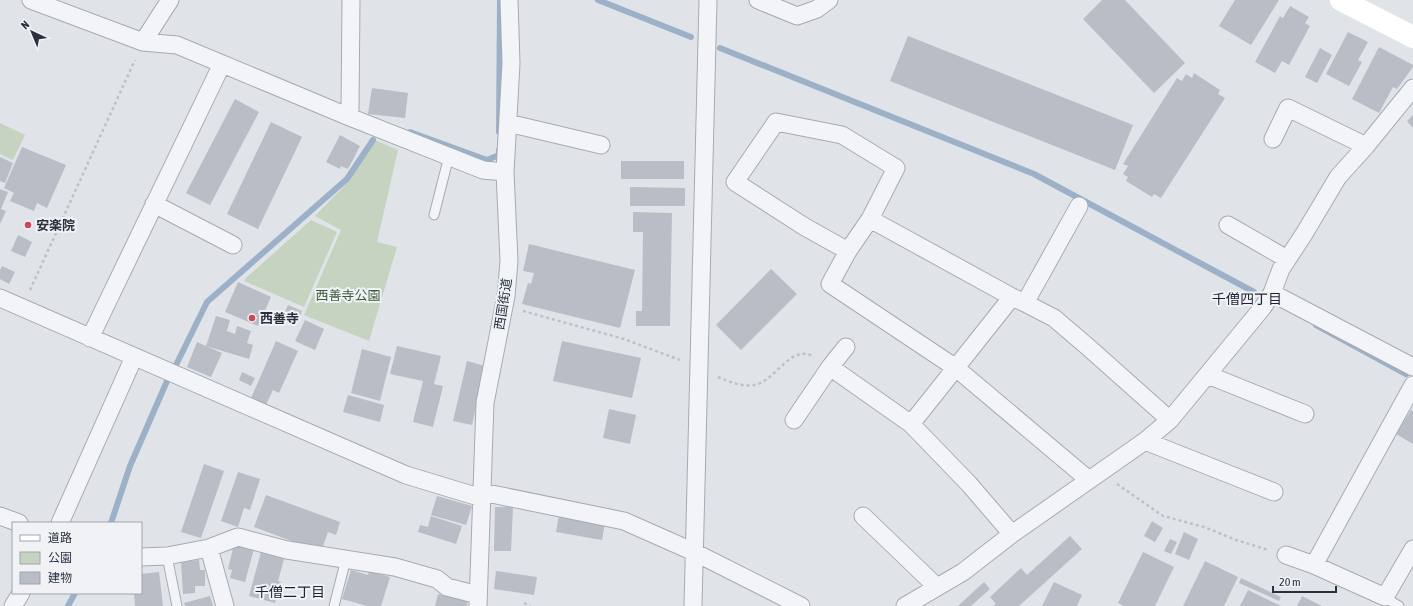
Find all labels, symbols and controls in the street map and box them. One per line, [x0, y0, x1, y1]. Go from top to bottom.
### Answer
north arrow [12, 12, 52, 52]
text: N [19, 18, 32, 31]
place label: 安楽院 [36, 218, 75, 233]
marker: 安楽院 [23, 220, 33, 230]
street label: 西国街道 [492, 277, 514, 331]
park label: 西善寺公園 [315, 288, 381, 303]
district label: 千僧四丁目 [1212, 291, 1282, 307]
place label: 西善寺 [260, 311, 299, 326]
marker: 西善寺 [247, 313, 257, 323]
legend [12, 522, 142, 594]
text: 道路 [48, 531, 72, 545]
text: 公園 [48, 551, 72, 565]
scale bar [1273, 568, 1336, 594]
text: 建物 [48, 571, 72, 585]
text: 20 m [1279, 575, 1301, 589]
district label: 千僧二丁目 [255, 584, 325, 600]

